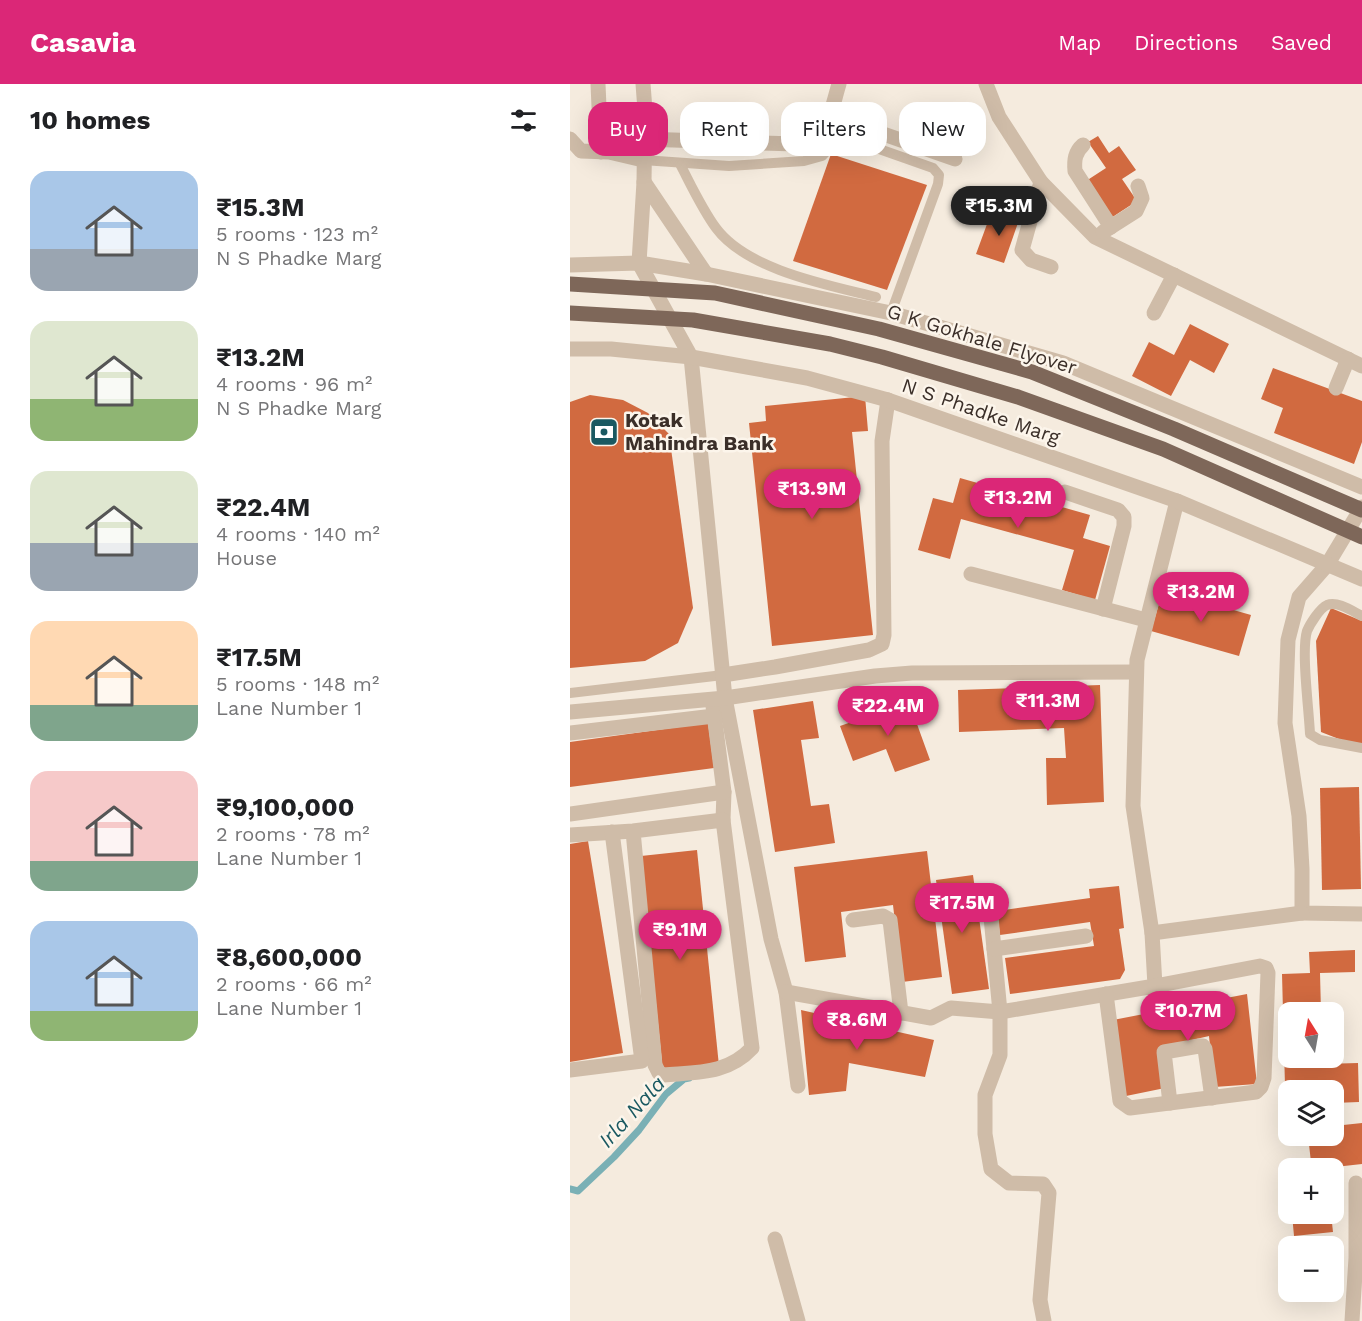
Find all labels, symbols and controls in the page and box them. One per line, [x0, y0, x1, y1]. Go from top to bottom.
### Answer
text: Casavia [30, 26, 136, 59]
text: Map [1058, 30, 1101, 55]
text: Directions [1134, 30, 1238, 55]
text: Saved [1271, 30, 1332, 55]
chip: Buy [588, 102, 668, 156]
chip: Rent [680, 102, 769, 156]
chip: Filters [781, 102, 887, 156]
chip: New [899, 102, 986, 156]
icon: filters [507, 104, 540, 137]
text: 10 homes [30, 105, 150, 135]
pin: ₹15.3M [950, 186, 1048, 237]
text: ₹15.3M [216, 192, 305, 222]
text: ₹15.3M [965, 193, 1033, 217]
icon: home [78, 195, 150, 267]
text: 5 rooms · 123 m² [216, 222, 378, 246]
text: N S Phadke Marg [216, 246, 382, 270]
street label: G K Gokhale Flyover [884, 299, 1080, 379]
text: ₹13.2M [216, 342, 305, 372]
icon: home [78, 345, 150, 417]
text: 4 rooms · 96 m² [216, 372, 372, 396]
street label: N S Phadke Marg [899, 373, 1063, 449]
text: N S Phadke Marg [216, 396, 382, 420]
place label: Kotak Mahindra Bank [625, 408, 774, 455]
bank icon: Kotak Mahindra Bank [588, 416, 620, 448]
pin: ₹13.9M [763, 469, 861, 520]
text: ₹13.9M [778, 476, 846, 500]
pin: ₹13.2M [969, 478, 1067, 529]
text: ₹13.2M [984, 485, 1052, 509]
text: ₹22.4M [216, 492, 311, 522]
icon: home [78, 495, 150, 567]
text: 4 rooms · 140 m² [216, 522, 380, 546]
text: House [216, 546, 277, 570]
pin: ₹13.2M [1152, 572, 1250, 623]
text: ₹13.2M [1167, 579, 1235, 603]
text: ₹17.5M [216, 642, 302, 672]
icon: home [78, 645, 150, 717]
text: 5 rooms · 148 m² [216, 672, 379, 696]
pin: ₹11.3M [999, 681, 1097, 732]
pin: ₹22.4M [839, 686, 937, 737]
text: ₹11.3M [1015, 688, 1081, 712]
text: ₹22.4M [852, 693, 924, 717]
text: Lane Number 1 [216, 696, 362, 720]
text: ₹9,100,000 [216, 792, 354, 822]
icon: home [78, 795, 150, 867]
text: 2 rooms · 78 m² [216, 822, 370, 846]
text: Lane Number 1 [216, 846, 362, 870]
pin: ₹17.5M [913, 883, 1011, 934]
text: ₹17.5M [929, 890, 995, 914]
pin: ₹9.1M [638, 910, 722, 961]
text: ₹9.1M [653, 917, 707, 941]
text: ₹8,600,000 [216, 942, 362, 972]
icon: home [78, 945, 150, 1017]
text: 2 rooms · 66 m² [216, 972, 372, 996]
pin: ₹10.7M [1139, 991, 1237, 1042]
text: Lane Number 1 [216, 996, 362, 1020]
text: ₹10.7M [1154, 998, 1222, 1022]
pin: ₹8.6M [815, 1000, 899, 1051]
north arrow [1278, 1002, 1344, 1068]
map controls [1278, 1002, 1344, 1302]
text: ₹8.6M [827, 1007, 887, 1031]
water label: Irla Nala [593, 1071, 670, 1152]
button: layers [1278, 1080, 1344, 1146]
button: + [1278, 1158, 1344, 1224]
button: − [1278, 1236, 1344, 1302]

